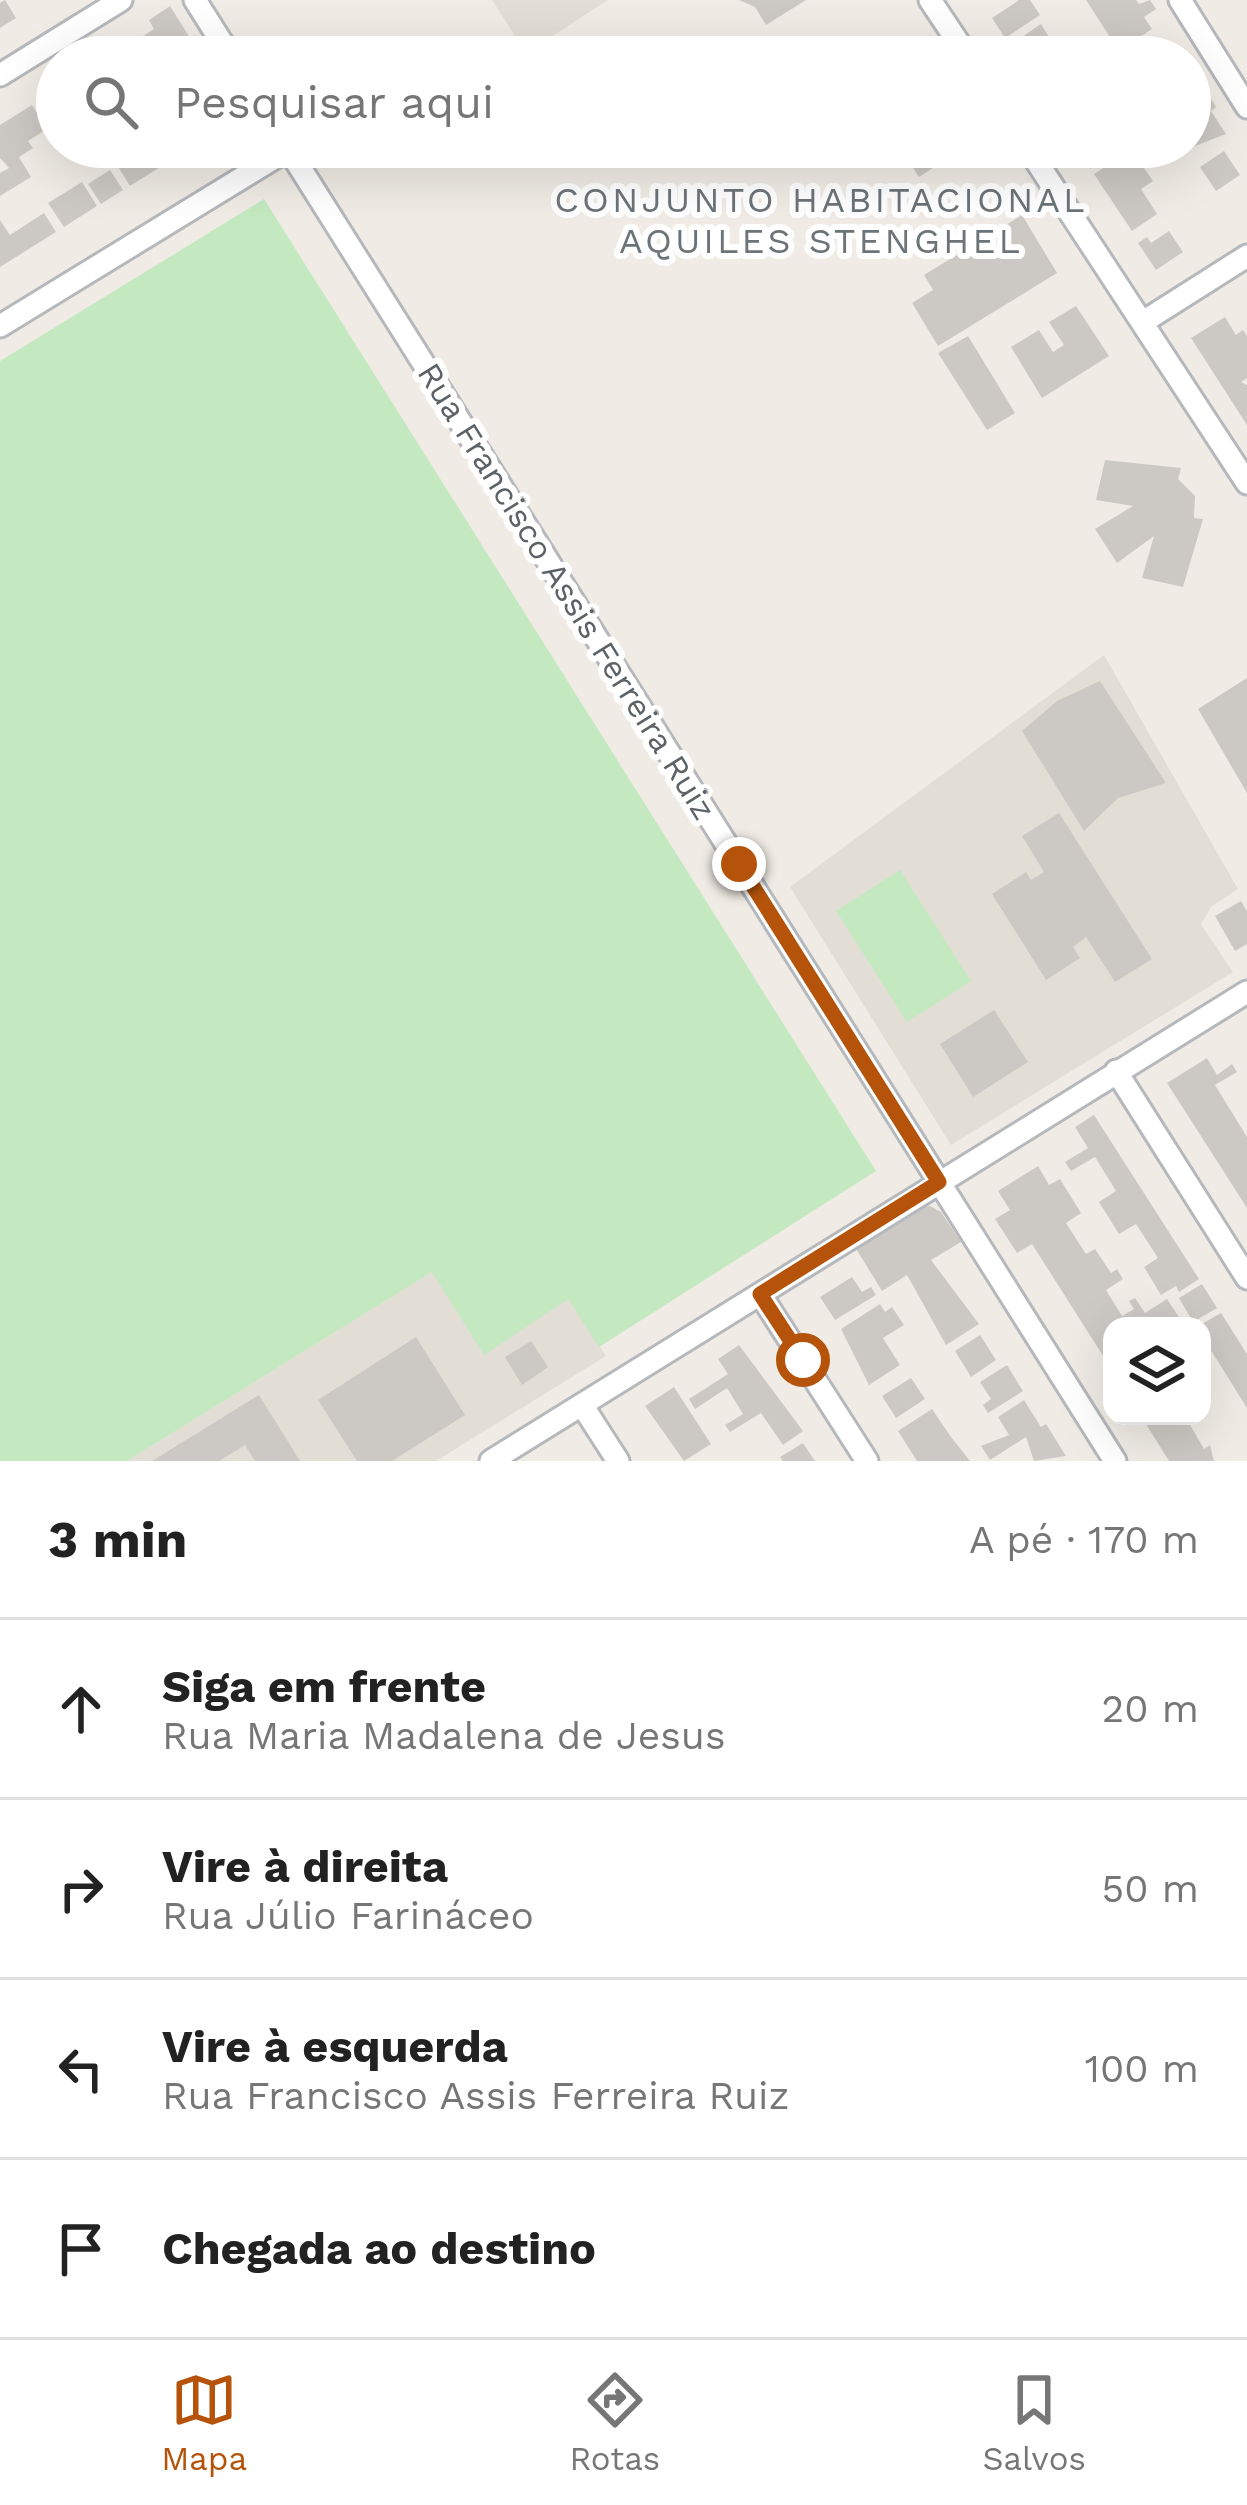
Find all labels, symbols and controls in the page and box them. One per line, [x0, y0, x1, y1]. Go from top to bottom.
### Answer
search box [36, 36, 1211, 168]
icon: search [78, 69, 144, 135]
text: Pesquisar aqui [174, 76, 494, 129]
district label: CONJUNTO HABITACIONAL AQUILES STENGHEL [554, 179, 1088, 262]
street label: Rua Francisco Assis Ferreira Ruiz [410, 356, 724, 826]
route end [712, 837, 766, 891]
map controls [1103, 1317, 1211, 1425]
button: layers [1103, 1317, 1211, 1425]
route start [776, 1333, 830, 1387]
text: 3 min [48, 1510, 187, 1569]
text: A pé · 170 m [969, 1517, 1199, 1562]
text: Siga em frente [162, 1660, 486, 1713]
icon: ahead [48, 1676, 114, 1742]
text: 20 m [1102, 1686, 1199, 1731]
text: Rua Maria Madalena de Jesus [162, 1713, 725, 1758]
text: Vire à direita [162, 1840, 448, 1893]
icon: right [48, 1856, 114, 1922]
text: 50 m [1102, 1866, 1199, 1911]
text: Rua Júlio Farináceo [162, 1893, 534, 1938]
text: Vire à esquerda [162, 2020, 508, 2073]
icon: left [48, 2036, 114, 2102]
text: 100 m [1085, 2046, 1199, 2091]
text: Rua Francisco Assis Ferreira Ruiz [162, 2073, 789, 2118]
icon: arrive [48, 2216, 114, 2282]
text: Chegada ao destino [162, 2222, 596, 2275]
tab: Mapa [161, 2367, 247, 2478]
tab: Rotas [569, 2367, 660, 2478]
tab: Salvos [983, 2367, 1086, 2478]

